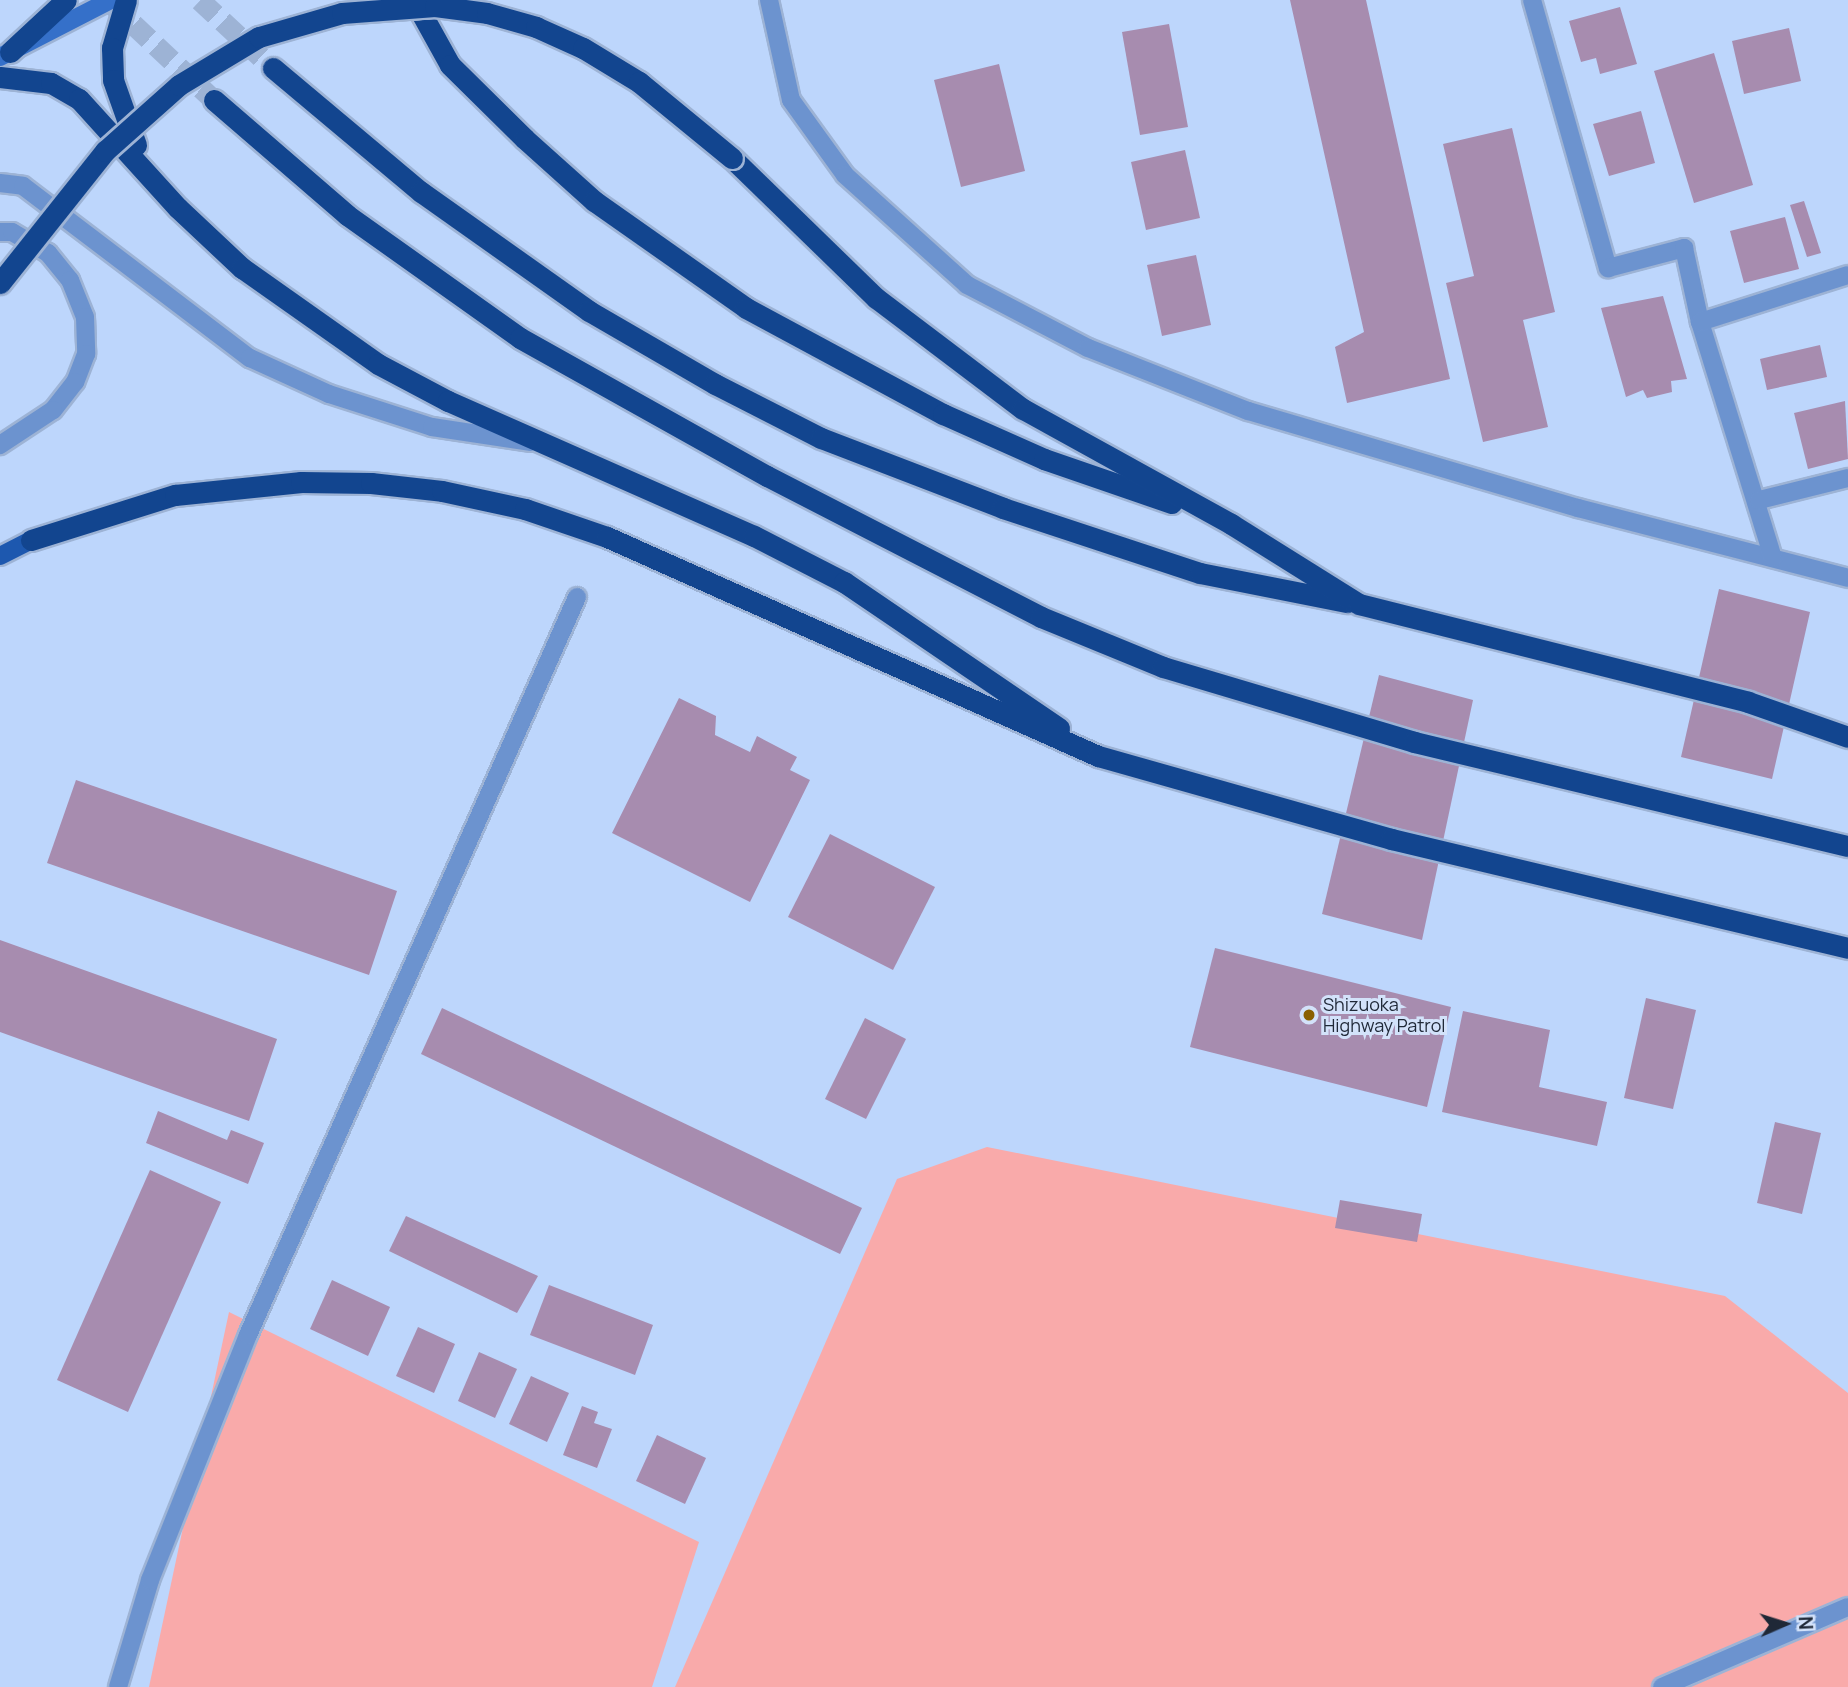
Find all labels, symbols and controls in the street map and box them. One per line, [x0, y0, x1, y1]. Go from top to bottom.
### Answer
place label: Shizuoka Highway Patrol [1323, 994, 1446, 1036]
marker: Shizuoka Highway Patrol [1301, 1007, 1317, 1023]
north arrow [1750, 1589, 1820, 1659]
text: N [1793, 1615, 1819, 1630]

